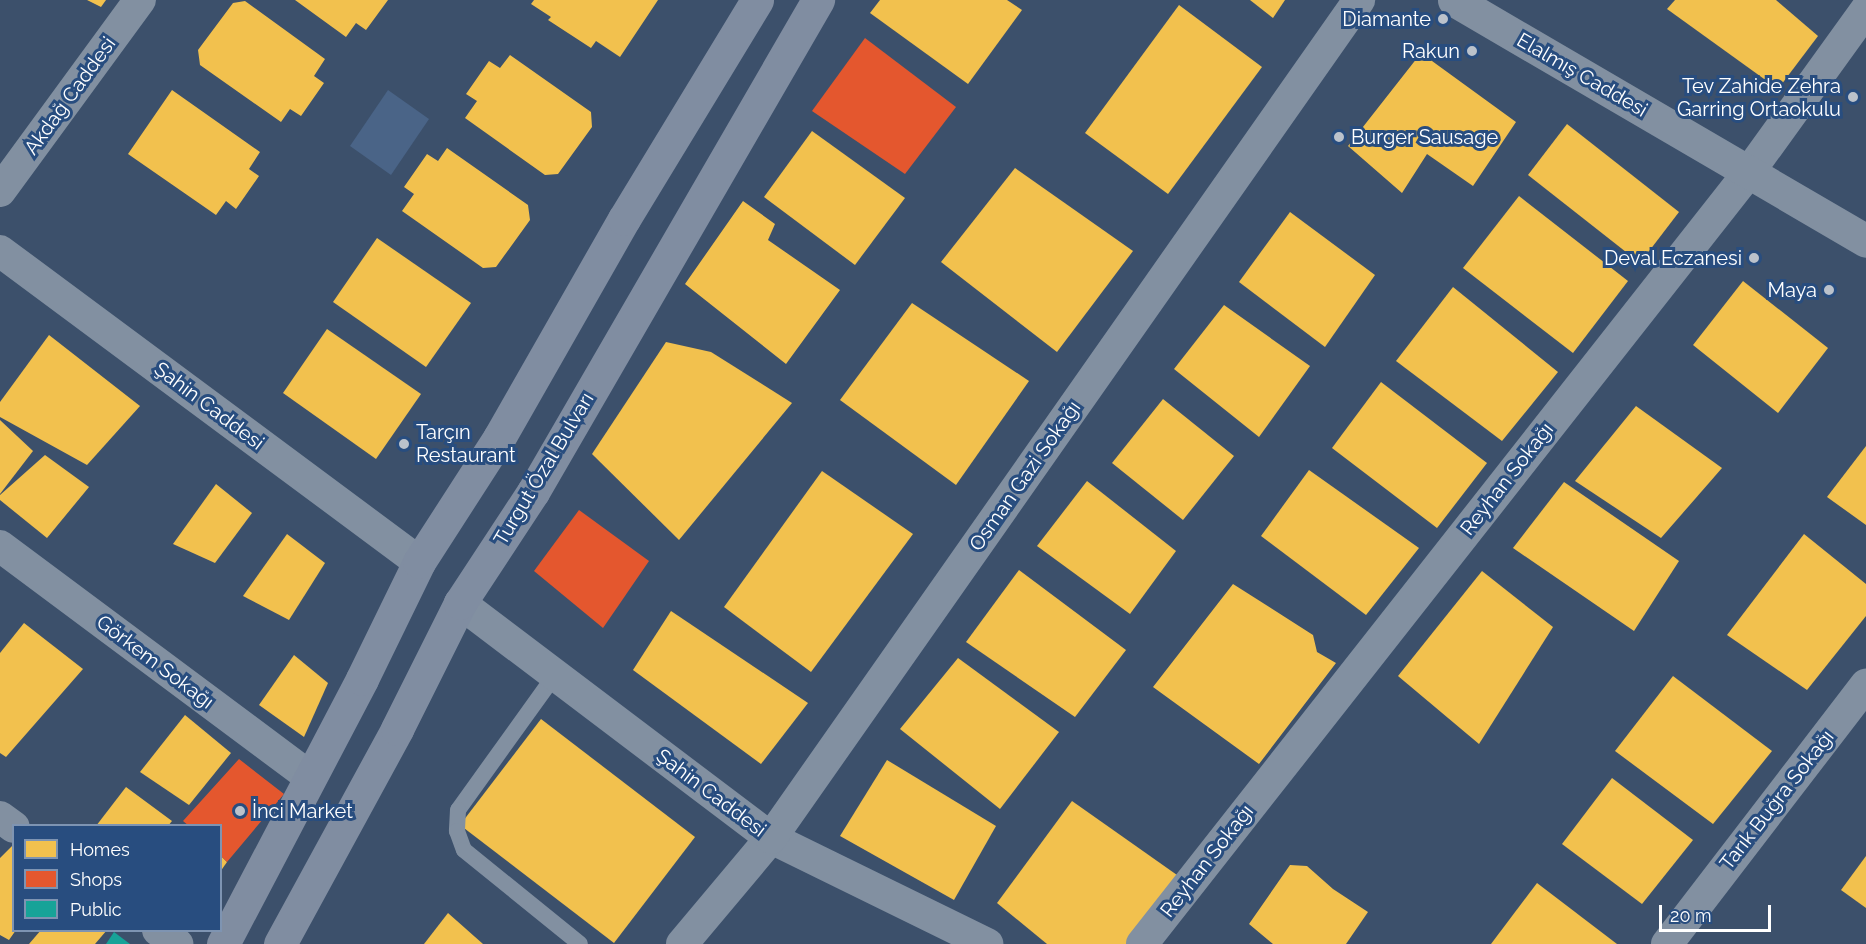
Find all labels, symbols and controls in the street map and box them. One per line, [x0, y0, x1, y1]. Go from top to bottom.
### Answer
place label: Diamante [1342, 7, 1431, 31]
marker: Diamante [1436, 12, 1450, 26]
street label: Elalmış Caddesi [1512, 28, 1652, 122]
street label: Akdağ Caddesi [19, 32, 121, 160]
place label: Rakun [1402, 39, 1460, 63]
marker: Rakun [1465, 44, 1479, 58]
place label: Tev Zahide Zehra Garring Ortaokulu [1677, 74, 1841, 121]
marker: Tev Zahide Zehra Garring Ortaokulu [1846, 90, 1860, 104]
place label: Burger Sausage [1351, 125, 1499, 149]
marker: Burger Sausage [1332, 130, 1346, 144]
place label: Deval Eczanesi [1603, 246, 1742, 270]
marker: Deval Eczanesi [1747, 251, 1761, 265]
place label: Maya [1768, 278, 1817, 302]
marker: Maya [1822, 283, 1836, 297]
street label: Şahin Caddesi [149, 357, 269, 455]
street label: Turgut Özal Bulvarı [489, 388, 599, 550]
street label: Osman Gazi Sokağı [964, 396, 1086, 556]
street label: Reyhan Sokağı [1456, 418, 1558, 540]
place label: Tarçın Restaurant [416, 420, 516, 467]
marker: Tarçın Restaurant [397, 437, 411, 451]
street label: Görkem Sokağı [92, 610, 218, 714]
street label: Tarık Buğra Sokağı [1715, 725, 1839, 875]
street label: Şahin Caddesi [651, 744, 771, 842]
place label: İnci Market [252, 799, 353, 823]
street label: Reyhan Sokağı [1156, 800, 1258, 922]
marker: İnci Market [233, 804, 247, 818]
legend [12, 824, 222, 932]
text: Homes [70, 839, 130, 860]
text: Shops [70, 869, 122, 890]
scale bar [1662, 893, 1774, 931]
text: Public [70, 899, 122, 920]
text: 20 m [1670, 905, 1712, 926]

